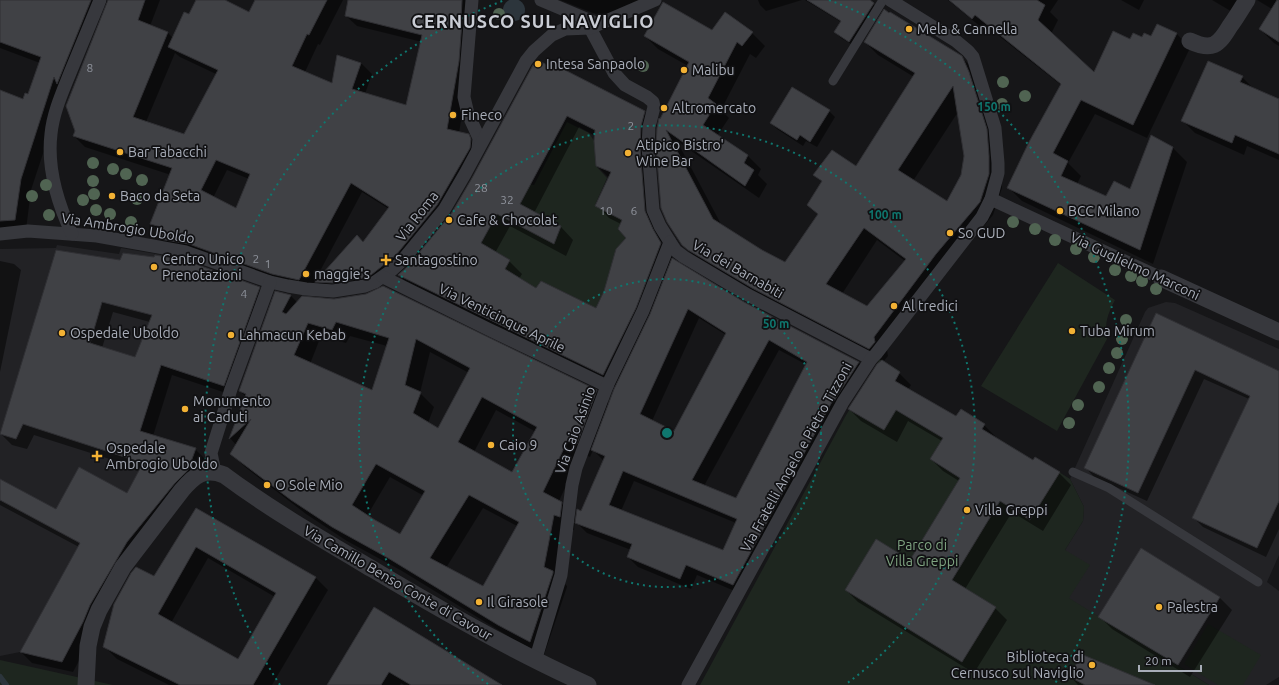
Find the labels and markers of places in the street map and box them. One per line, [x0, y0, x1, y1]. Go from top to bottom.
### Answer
place label: Mela & Cannella [917, 21, 1017, 37]
marker: Mela & Cannella [904, 24, 914, 34]
place label: Intesa Sanpaolo [546, 56, 645, 72]
marker: Intesa Sanpaolo [533, 59, 543, 69]
place label: Malibu [692, 62, 735, 78]
marker: Malibu [679, 65, 689, 75]
place label: Altromercato [672, 100, 756, 116]
marker: Altromercato [659, 103, 669, 113]
place label: Fineco [461, 107, 502, 123]
marker: Fineco [448, 110, 458, 120]
place label: Atipico Bistro' Wine Bar [636, 137, 724, 169]
place label: Bar Tabacchi [128, 144, 207, 160]
marker: Bar Tabacchi [115, 147, 125, 157]
marker: Atipico Bistro' Wine Bar [623, 148, 633, 158]
place label: Baco da Seta [120, 188, 200, 204]
marker: Baco da Seta [107, 191, 117, 201]
place label: BCC Milano [1068, 203, 1140, 219]
marker: BCC Milano [1055, 206, 1065, 216]
place label: Cafe & Chocolat [457, 212, 558, 228]
marker: Cafe & Chocolat [444, 215, 454, 225]
place label: So GUD [958, 225, 1006, 241]
marker: So GUD [945, 228, 955, 238]
place label: Centro Unico Prenotazioni [162, 251, 244, 283]
place label: Santagostino [395, 252, 478, 268]
marker: Santagostino [380, 254, 392, 266]
marker: Centro Unico Prenotazioni [149, 262, 159, 272]
place label: maggie's [314, 266, 370, 282]
marker: maggie's [301, 269, 311, 279]
place label: Al tredici [902, 298, 958, 314]
marker: Al tredici [889, 301, 899, 311]
place label: Tuba Mirum [1080, 323, 1155, 339]
place label: Ospedale Uboldo [70, 325, 179, 341]
marker: Tuba Mirum [1067, 326, 1077, 336]
place label: Lahmacun Kebab [239, 327, 346, 343]
marker: Ospedale Uboldo [57, 328, 67, 338]
marker: Lahmacun Kebab [226, 330, 236, 340]
place label: Monumento ai Caduti [193, 393, 271, 425]
marker: Monumento ai Caduti [180, 404, 190, 414]
centre of rings [660, 426, 674, 440]
place label: Caio 9 [499, 437, 538, 453]
place label: Ospedale Ambrogio Uboldo [106, 440, 218, 472]
marker: Caio 9 [486, 440, 496, 450]
marker: Ospedale Ambrogio Uboldo [91, 450, 103, 462]
place label: O Sole Mio [275, 477, 343, 493]
marker: O Sole Mio [262, 480, 272, 490]
place label: Villa Greppi [975, 502, 1048, 518]
marker: Villa Greppi [962, 505, 972, 515]
place label: Il Girasole [487, 594, 548, 610]
marker: Il Girasole [474, 597, 484, 607]
place label: Palestra [1167, 599, 1218, 615]
marker: Palestra [1154, 602, 1164, 612]
place label: Biblioteca di Cernusco sul Naviglio [951, 649, 1084, 681]
marker: Biblioteca di Cernusco sul Naviglio [1087, 660, 1097, 670]

